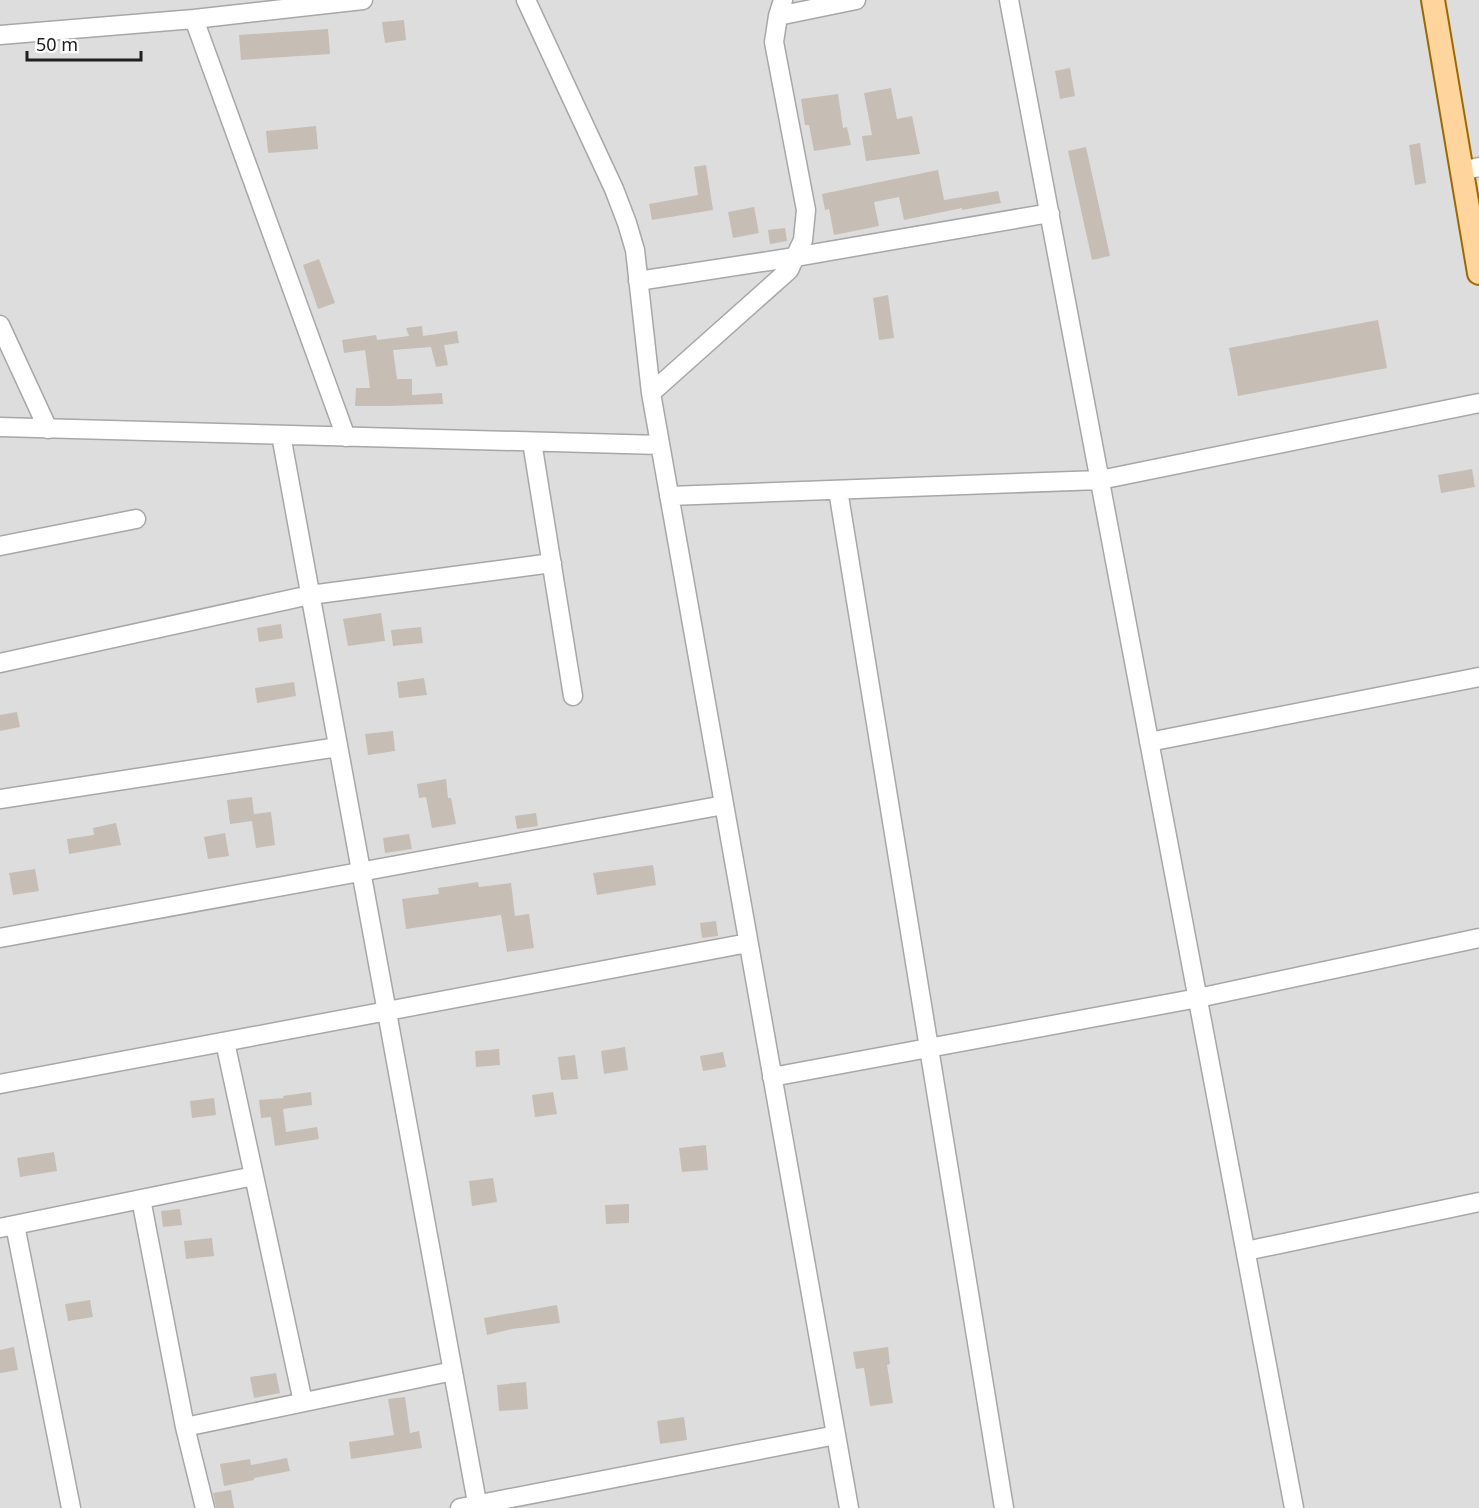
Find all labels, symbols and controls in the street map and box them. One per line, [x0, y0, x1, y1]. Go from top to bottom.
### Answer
scale bar [27, 24, 141, 62]
text: 50 m [36, 32, 78, 56]

